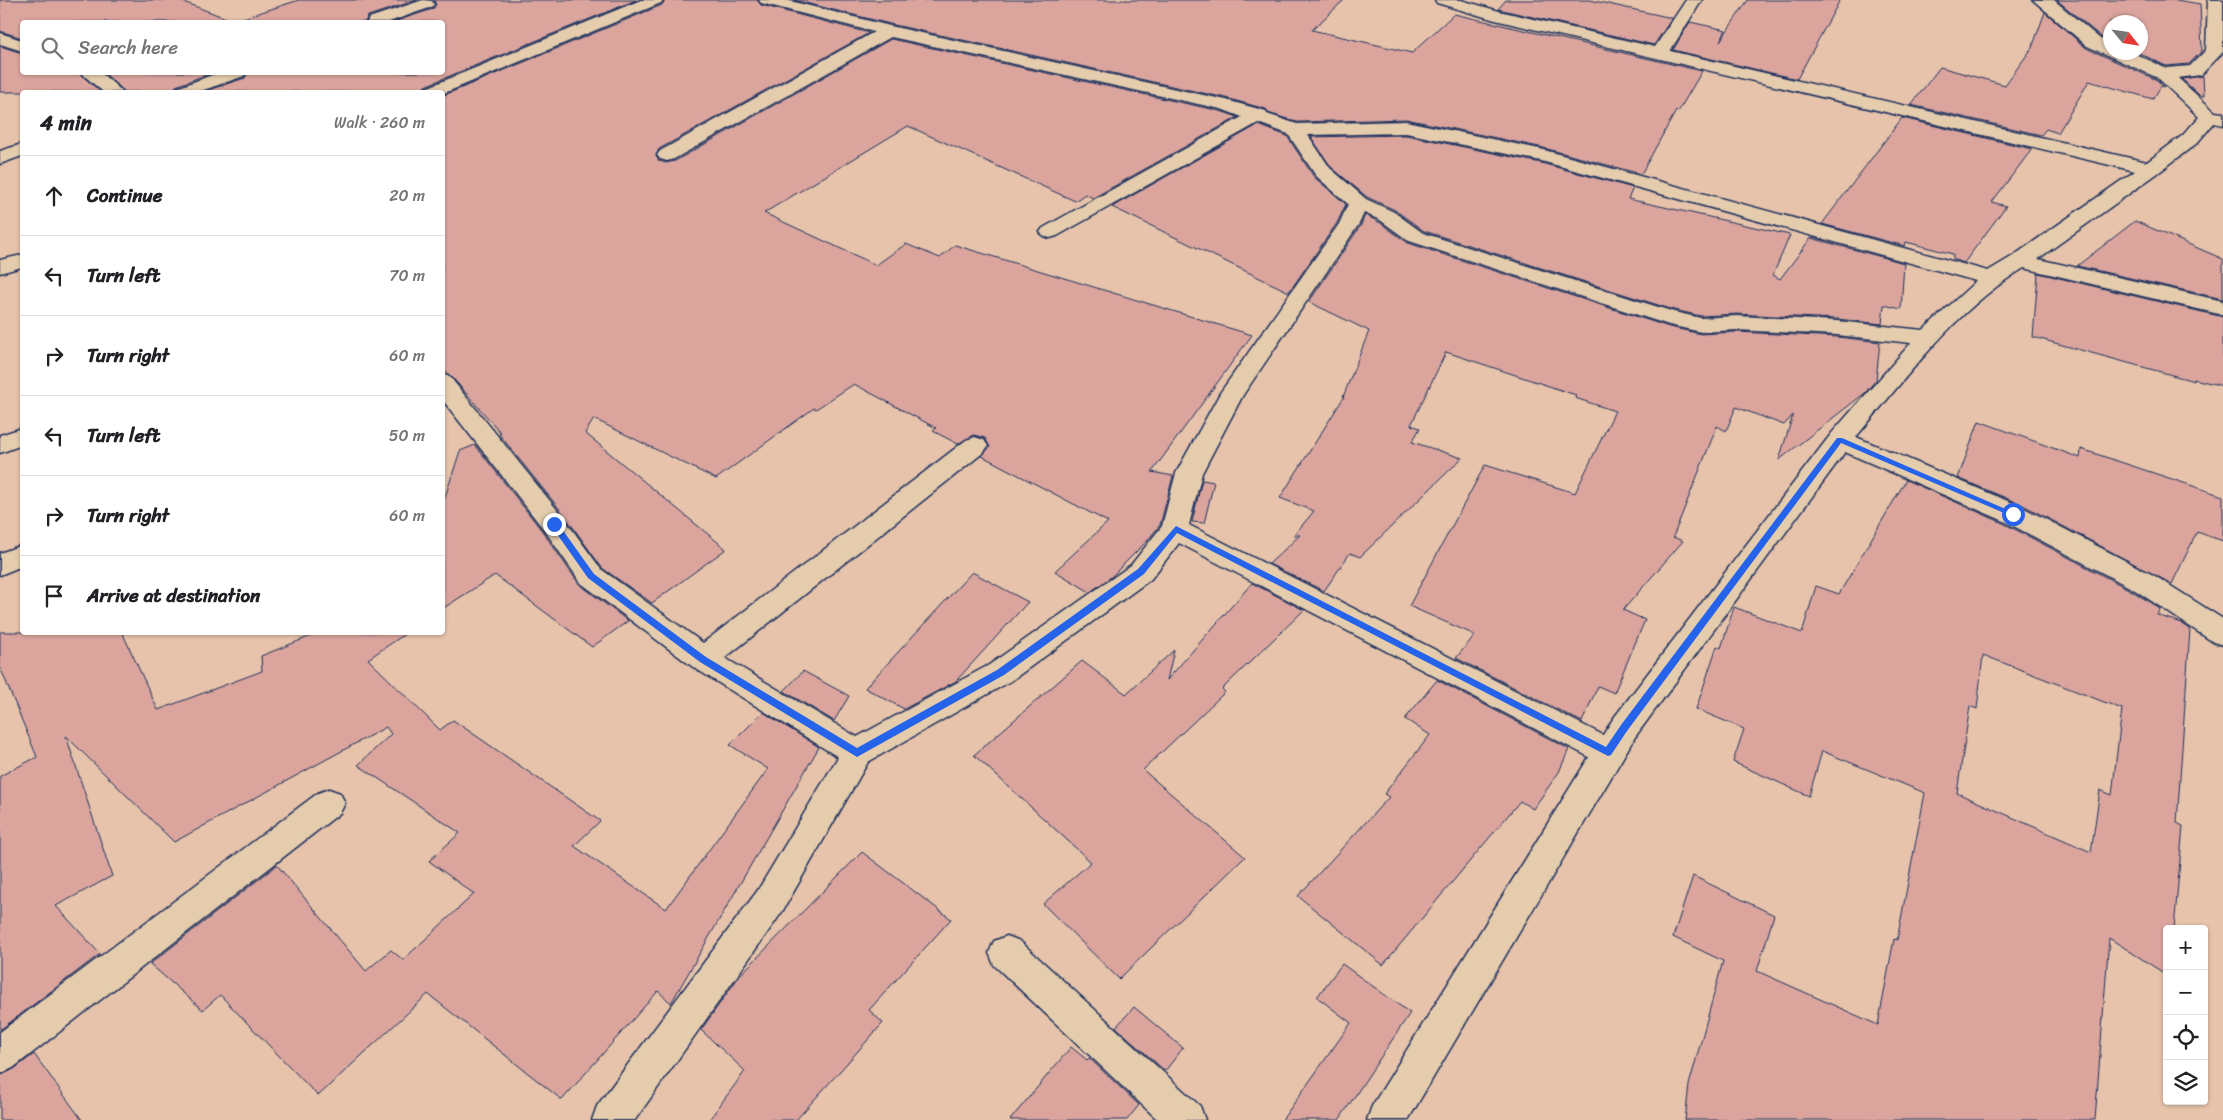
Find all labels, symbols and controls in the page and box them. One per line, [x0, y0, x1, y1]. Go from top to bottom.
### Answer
north arrow [2103, 15, 2148, 60]
search box [20, 20, 445, 75]
text: Search here [78, 31, 178, 64]
icon: search [38, 34, 66, 62]
text: 4 min [40, 104, 92, 142]
text: Walk · 260 m [334, 108, 425, 137]
text: Continue [87, 179, 163, 212]
text: 20 m [389, 181, 425, 210]
icon: ahead [40, 182, 68, 210]
text: Turn left [87, 259, 160, 292]
text: 70 m [389, 261, 425, 290]
icon: left [40, 262, 68, 290]
text: Turn right [87, 339, 169, 372]
text: 60 m [389, 341, 425, 370]
icon: right [40, 342, 68, 370]
text: Turn left [87, 419, 160, 452]
text: 50 m [389, 421, 425, 450]
icon: left [40, 422, 68, 450]
text: Turn right [87, 499, 169, 532]
text: 60 m [389, 501, 425, 530]
icon: right [40, 502, 68, 530]
route start [2002, 503, 2025, 526]
route end [543, 513, 566, 536]
text: Arrive at destination [87, 579, 260, 612]
icon: arrive [40, 582, 68, 610]
map controls [2163, 925, 2208, 1105]
button: + [2163, 925, 2208, 970]
button: − [2163, 970, 2208, 1015]
button: locate [2163, 1015, 2208, 1060]
button: layers [2163, 1060, 2208, 1105]

